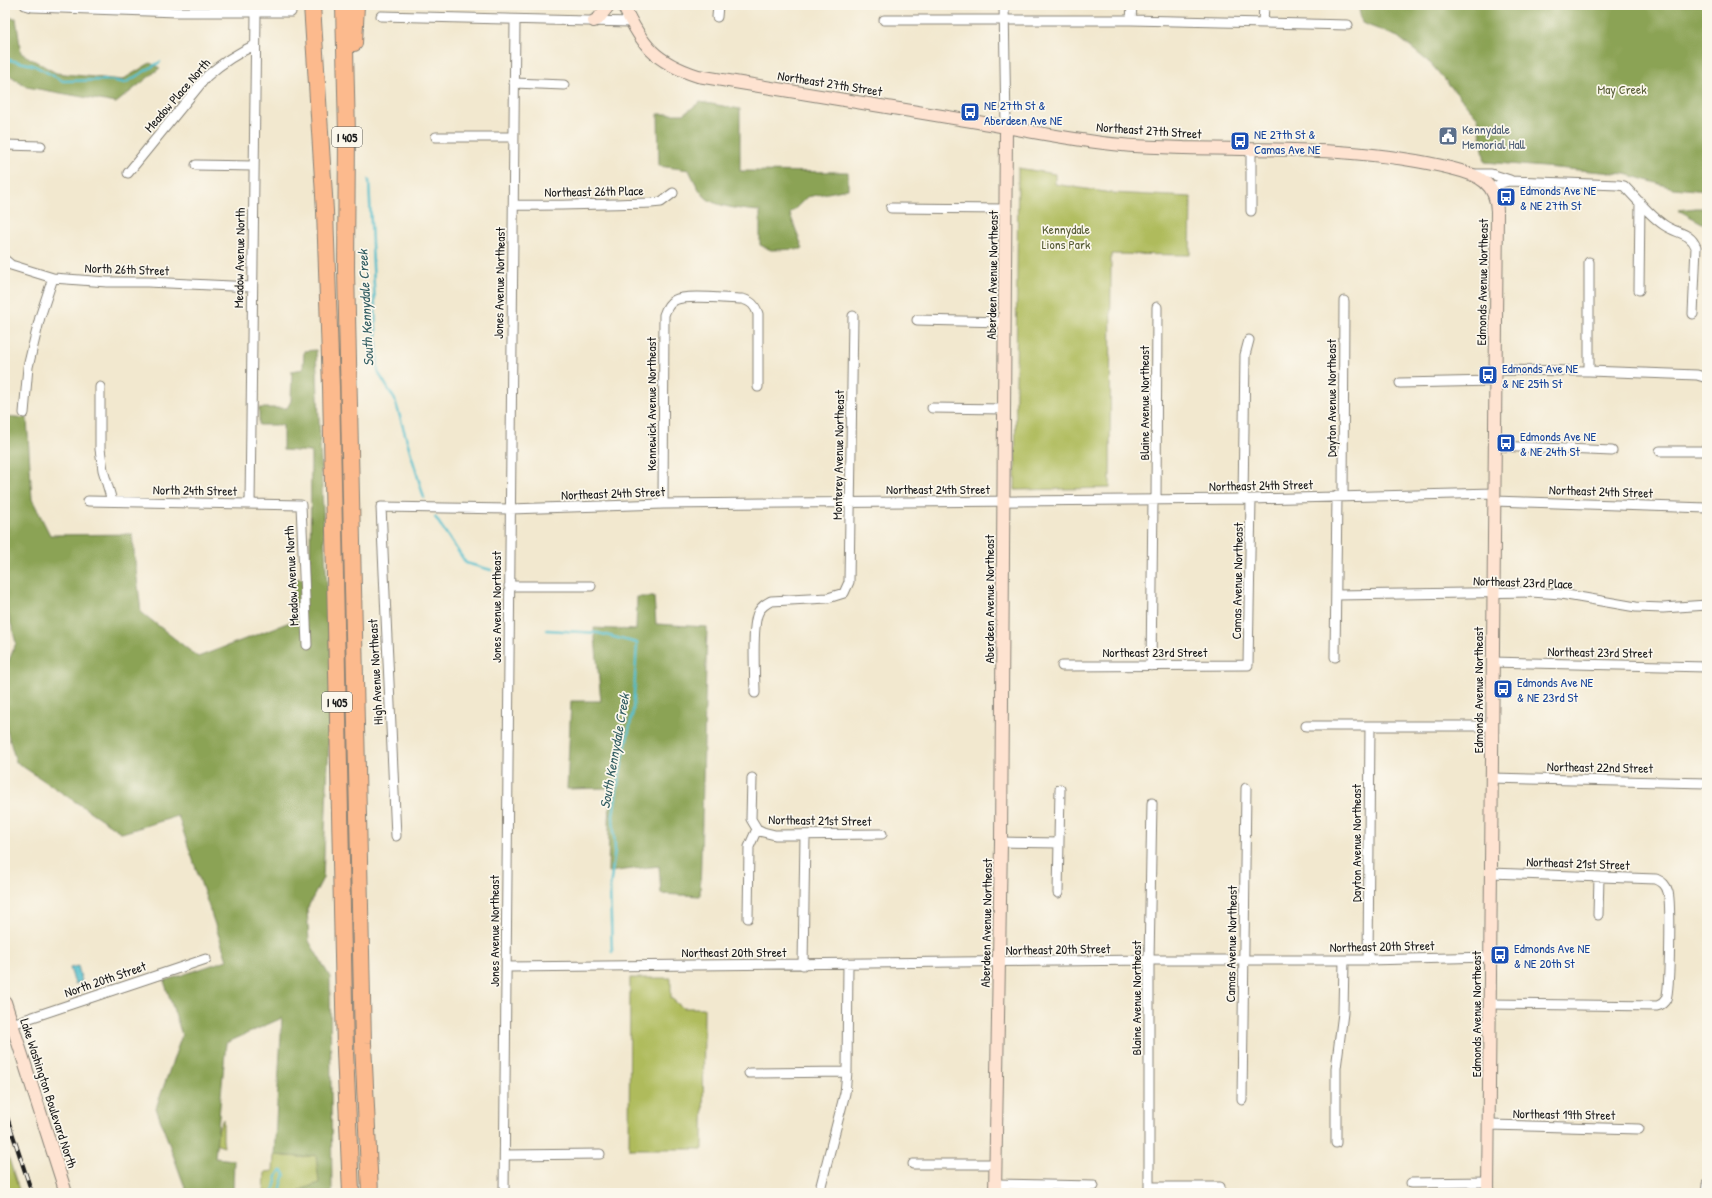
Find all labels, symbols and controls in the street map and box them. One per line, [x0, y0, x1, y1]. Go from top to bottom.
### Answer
street label: Meadow Place North [140, 54, 214, 136]
street label: Northeast 27th Street [776, 66, 884, 100]
park label: May Creek [1597, 80, 1647, 98]
place label: NE 27th St & Aberdeen Ave NE [984, 96, 1063, 129]
bus stop icon: NE 27th St & Aberdeen Ave NE [959, 101, 981, 123]
street label: Northeast 27th Street [1096, 117, 1203, 143]
place label: Kennydale Memorial Hall [1462, 120, 1526, 153]
place label: NE 27th St & Camas Ave NE [1254, 125, 1321, 158]
public building icon: Kennydale Memorial Hall [1437, 125, 1459, 147]
road number: I 405 [332, 127, 362, 147]
bus stop icon: NE 27th St & Camas Ave NE [1229, 130, 1251, 152]
street label: Northeast 26th Place [544, 181, 644, 201]
place label: Edmonds Ave NE & NE 27th St [1520, 181, 1596, 214]
bus stop icon: Edmonds Ave NE & NE 27th St [1495, 186, 1517, 208]
street label: Meadow Avenue North [229, 207, 249, 308]
street label: Aberdeen Avenue Northeast [982, 210, 1002, 340]
street label: Edmonds Avenue Northeast [1472, 218, 1492, 345]
park label: Kennydale Lions Park [1042, 220, 1091, 253]
street label: Jones Avenue Northeast [489, 226, 509, 339]
water label: South Kennydale Creek [352, 248, 379, 367]
street label: North 26th Street [84, 259, 170, 279]
street label: Kennewick Avenue Northeast [642, 336, 660, 471]
street label: Dayton Avenue Northeast [1322, 338, 1340, 457]
street label: Blaine Avenue Northeast [1135, 345, 1153, 460]
place label: Edmonds Ave NE & NE 25th St [1502, 359, 1578, 392]
bus stop icon: Edmonds Ave NE & NE 25th St [1477, 364, 1499, 386]
street label: Monterey Avenue Northeast [828, 389, 848, 520]
place label: Edmonds Ave NE & NE 24th St [1520, 427, 1596, 460]
bus stop icon: Edmonds Ave NE & NE 24th St [1495, 432, 1517, 454]
street label: Northeast 24th Street [1209, 475, 1314, 495]
street label: North 24th Street [153, 480, 238, 500]
street label: Northeast 24th Street [886, 480, 991, 498]
street label: Northeast 24th Street [1549, 480, 1654, 502]
street label: Northeast 24th Street [561, 482, 666, 504]
street label: Camas Avenue Northeast [1227, 522, 1247, 640]
street label: Meadow Avenue North [279, 525, 303, 627]
street label: Aberdeen Avenue Northeast [980, 534, 998, 663]
street label: Jones Avenue Northeast [487, 551, 505, 663]
street label: Northeast 23rd Place [1473, 571, 1573, 593]
street label: High Avenue Northeast [363, 618, 387, 725]
street label: Edmonds Avenue Northeast [1469, 626, 1487, 753]
street label: Northeast 23rd Street [1547, 642, 1653, 662]
street label: Northeast 23rd Street [1102, 643, 1208, 661]
place label: Edmonds Ave NE & NE 23rd St [1517, 673, 1593, 706]
bus stop icon: Edmonds Ave NE & NE 23rd St [1492, 678, 1514, 700]
water label: South Kennydale Creek [595, 691, 635, 810]
road number: I 405 [322, 692, 352, 712]
street label: Northeast 22nd Street [1547, 757, 1654, 777]
street label: Dayton Avenue Northeast [1347, 783, 1365, 902]
street label: Northeast 21st Street [768, 810, 872, 830]
street label: Northeast 21st Street [1526, 852, 1630, 874]
street label: Aberdeen Avenue Northeast [976, 858, 996, 988]
street label: Jones Avenue Northeast [485, 875, 503, 987]
street label: Camas Avenue Northeast [1221, 885, 1241, 1003]
street label: Northeast 20th Street [1329, 936, 1435, 956]
street label: Northeast 20th Street [1005, 939, 1111, 959]
place label: Edmonds Ave NE & NE 20th St [1514, 939, 1590, 972]
street label: Blaine Avenue Northeast [1127, 940, 1145, 1055]
street label: Northeast 20th Street [682, 943, 787, 961]
bus stop icon: Edmonds Ave NE & NE 20th St [1489, 944, 1511, 966]
street label: Edmonds Avenue Northeast [1467, 950, 1485, 1077]
street label: North 20th Street [62, 956, 149, 1001]
street label: Lake Washington Boulevard North [16, 1016, 82, 1171]
street label: Northeast 19th Street [1513, 1104, 1616, 1124]

